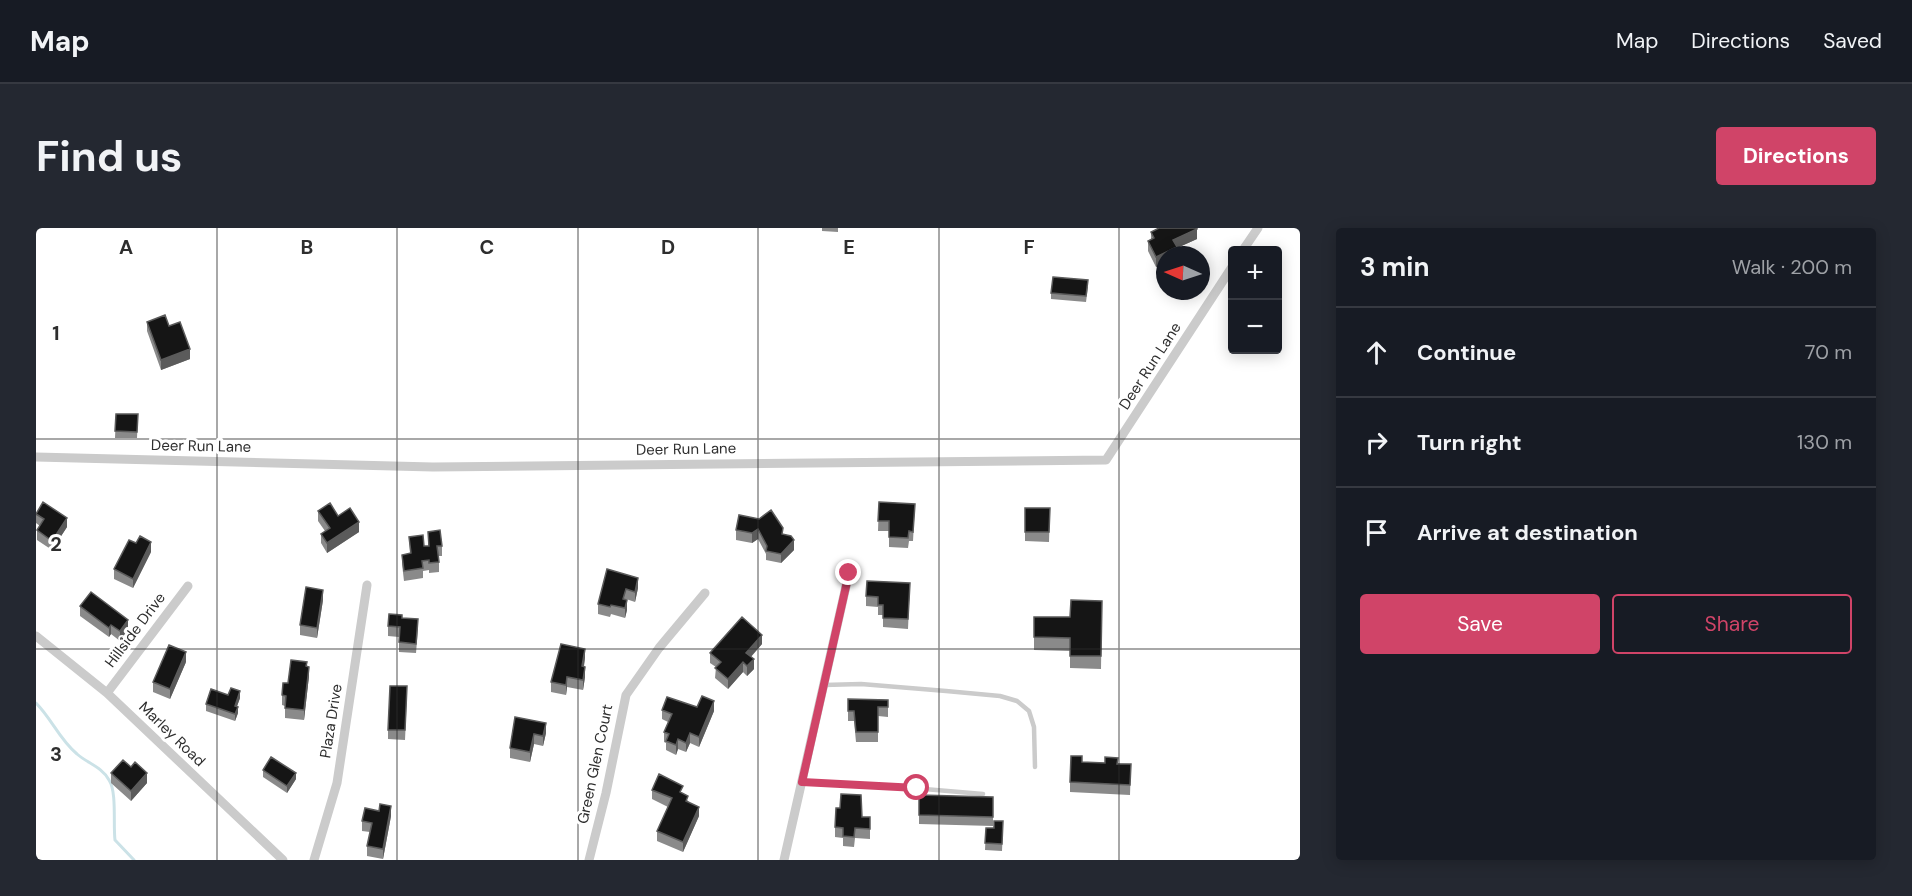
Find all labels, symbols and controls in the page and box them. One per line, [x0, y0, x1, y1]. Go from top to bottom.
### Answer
text: Map [30, 23, 90, 60]
text: Map [1616, 27, 1658, 55]
text: Directions [1691, 27, 1790, 55]
text: Saved [1823, 27, 1882, 55]
button: Directions [1716, 127, 1876, 185]
text: Find us [36, 129, 182, 184]
text: A [119, 234, 133, 260]
text: B [301, 234, 313, 260]
text: C [480, 234, 494, 260]
text: D [661, 234, 675, 260]
text: E [843, 234, 855, 260]
text: F [1023, 234, 1035, 260]
north arrow [1156, 246, 1210, 300]
map controls [1228, 246, 1282, 354]
button: + [1228, 246, 1282, 300]
text: 3 min [1360, 250, 1429, 284]
text: Walk · 200 m [1732, 254, 1852, 280]
button: − [1228, 300, 1282, 354]
street label: Deer Run Lane [1114, 319, 1186, 413]
text: 1 [52, 320, 60, 346]
icon: ahead [1360, 336, 1393, 369]
text: Continue [1417, 338, 1516, 367]
text: 70 m [1805, 339, 1852, 365]
icon: right [1360, 426, 1393, 459]
text: Turn right [1417, 428, 1522, 457]
text: 130 m [1797, 429, 1852, 455]
street label: Deer Run Lane [151, 435, 251, 457]
street label: Deer Run Lane [636, 438, 736, 460]
icon: arrive [1360, 516, 1393, 549]
text: Arrive at destination [1417, 518, 1638, 547]
text: 2 [50, 531, 62, 557]
route end [835, 559, 861, 585]
street label: Hillside Drive [100, 588, 170, 672]
button: Save [1360, 594, 1600, 654]
button: Share [1612, 594, 1852, 654]
street label: Plaza Drive [315, 683, 347, 759]
street label: Marley Road [134, 697, 210, 771]
street label: Green Glen Court [573, 702, 617, 826]
text: 3 [50, 741, 62, 767]
route start [903, 774, 929, 800]

